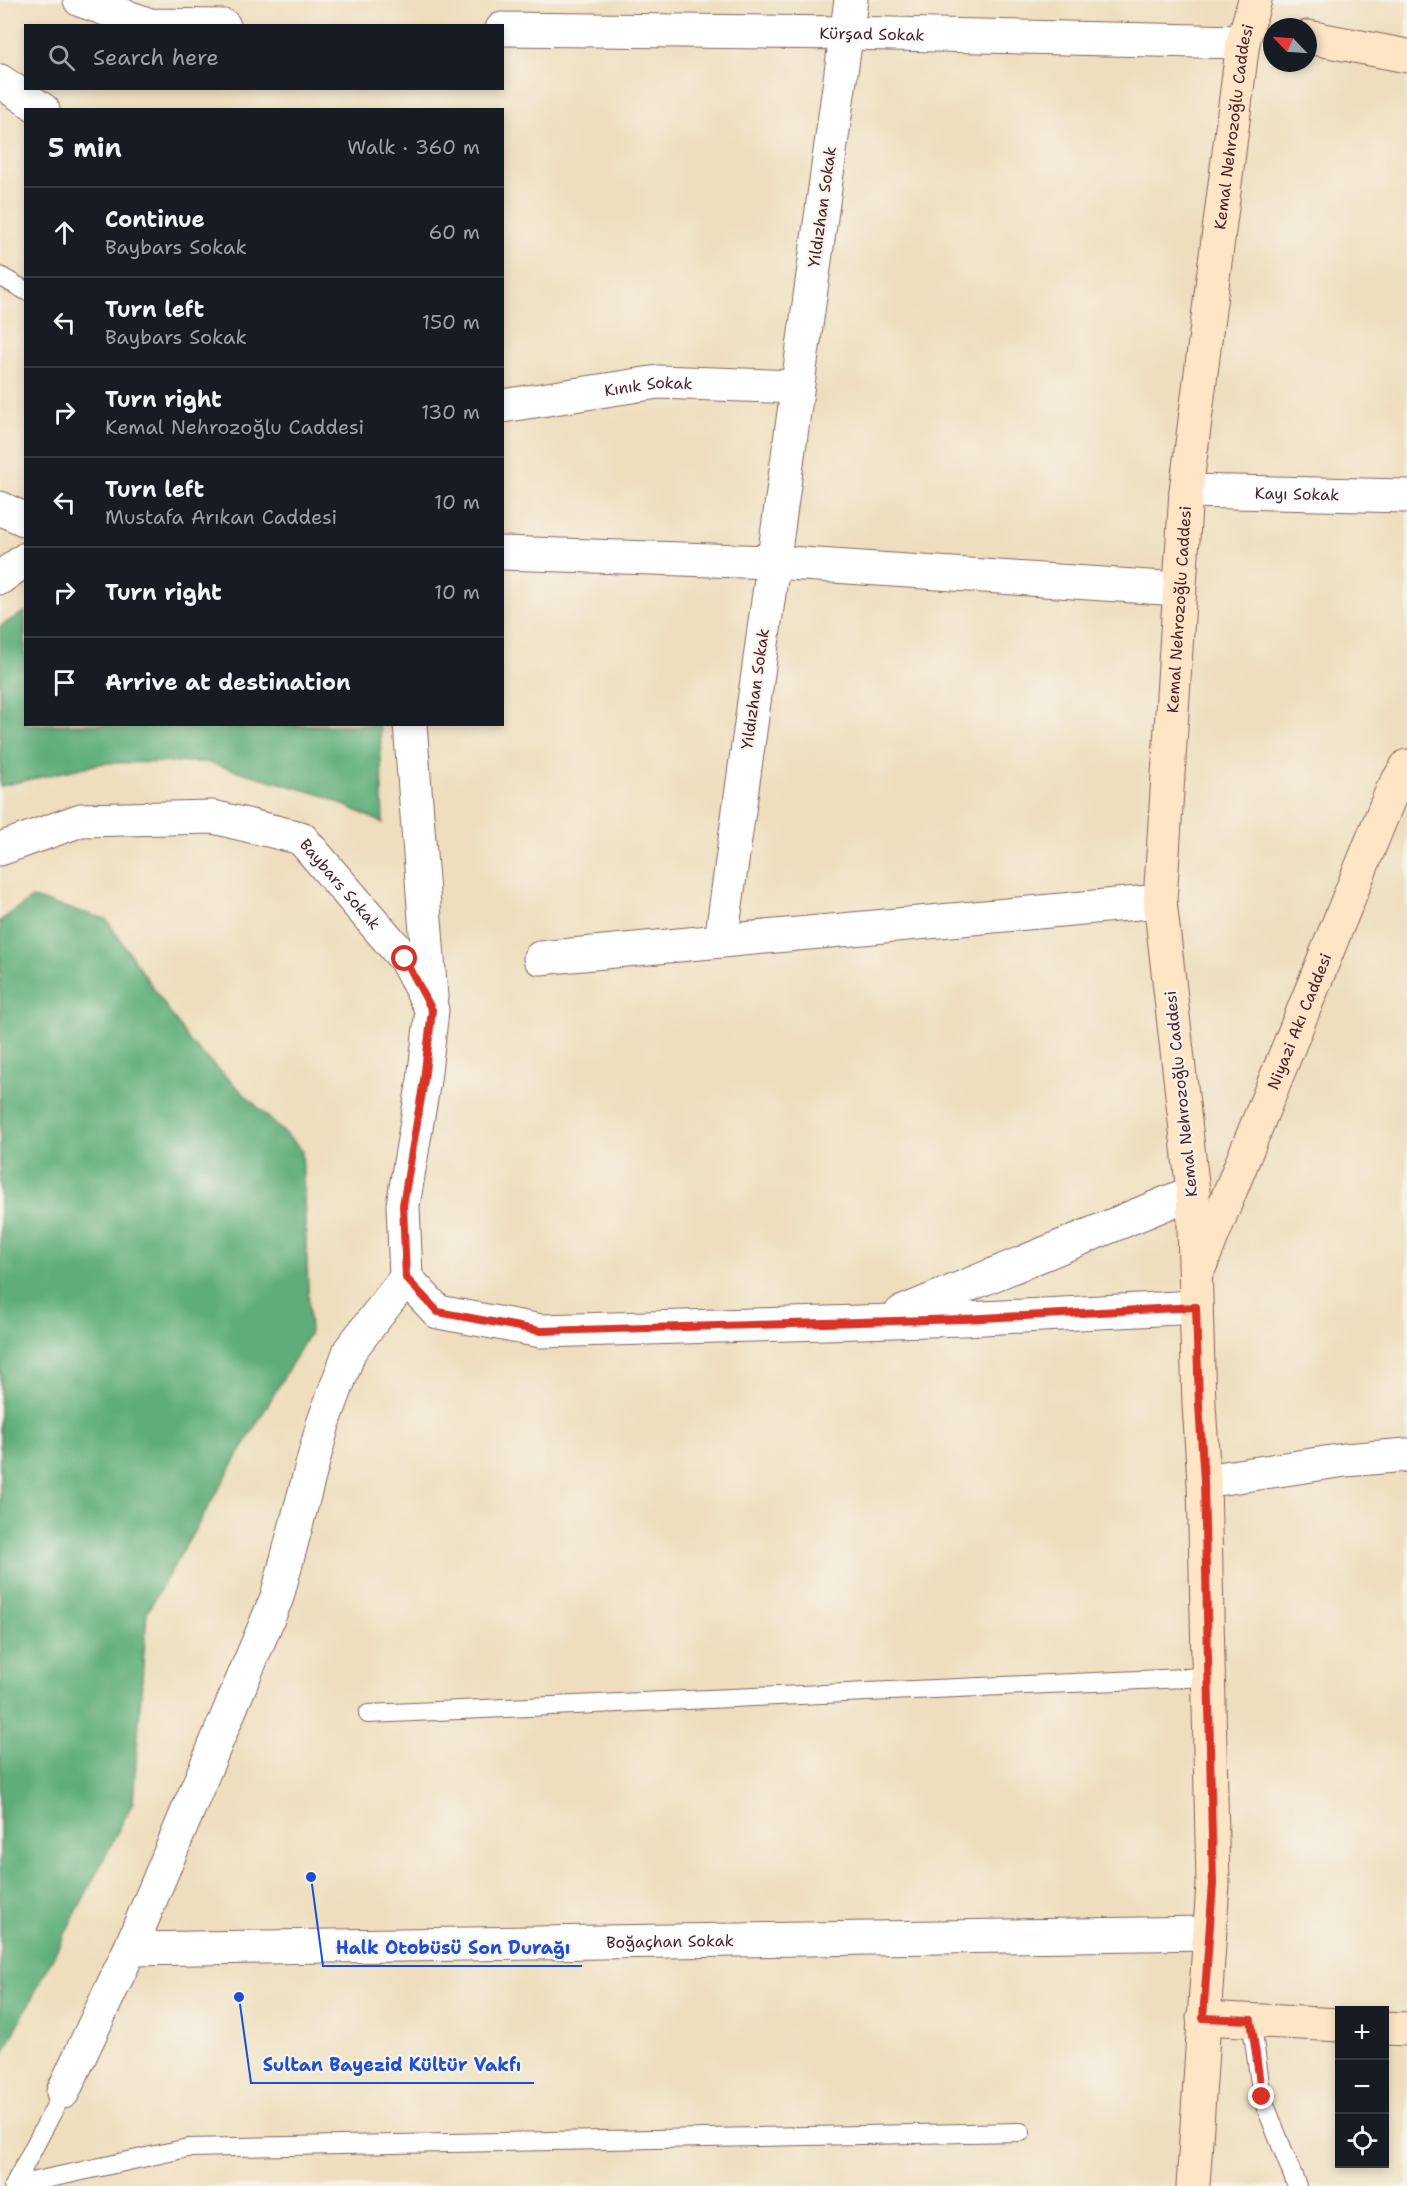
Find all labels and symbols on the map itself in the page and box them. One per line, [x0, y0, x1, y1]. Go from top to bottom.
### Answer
north arrow [1263, 18, 1317, 72]
street label: Kemal Nehrozoğlu Caddesi [1209, 21, 1258, 231]
street label: Kürşad Sokak [819, 22, 925, 45]
street label: Yıldızhan Sokak [803, 145, 841, 269]
street label: Kınık Sokak [603, 371, 693, 401]
street label: Kayı Sokak [1254, 482, 1340, 505]
street label: Kemal Nehrozoğlu Caddesi [1161, 505, 1196, 714]
street label: Yıldızhan Sokak [736, 627, 774, 751]
street label: Baybars Sokak [295, 834, 385, 934]
route start [391, 945, 417, 971]
street label: Niyazi Akı Caddesi [1262, 950, 1336, 1093]
street label: Kemal Nehrozoğlu Caddesi [1160, 990, 1202, 1198]
callout: Halk Otobüsü Son Durağı [323, 1930, 582, 1966]
street label: Boğaçhan Sokak [606, 1930, 734, 1952]
text: Halk Otobüsü Son Durağı [336, 1936, 570, 1960]
callout: Sultan Bayezid Kültür Vakfı [251, 2047, 534, 2083]
text: Sultan Bayezid Kültür Vakfı [263, 2053, 521, 2077]
route end [1248, 2083, 1274, 2109]

